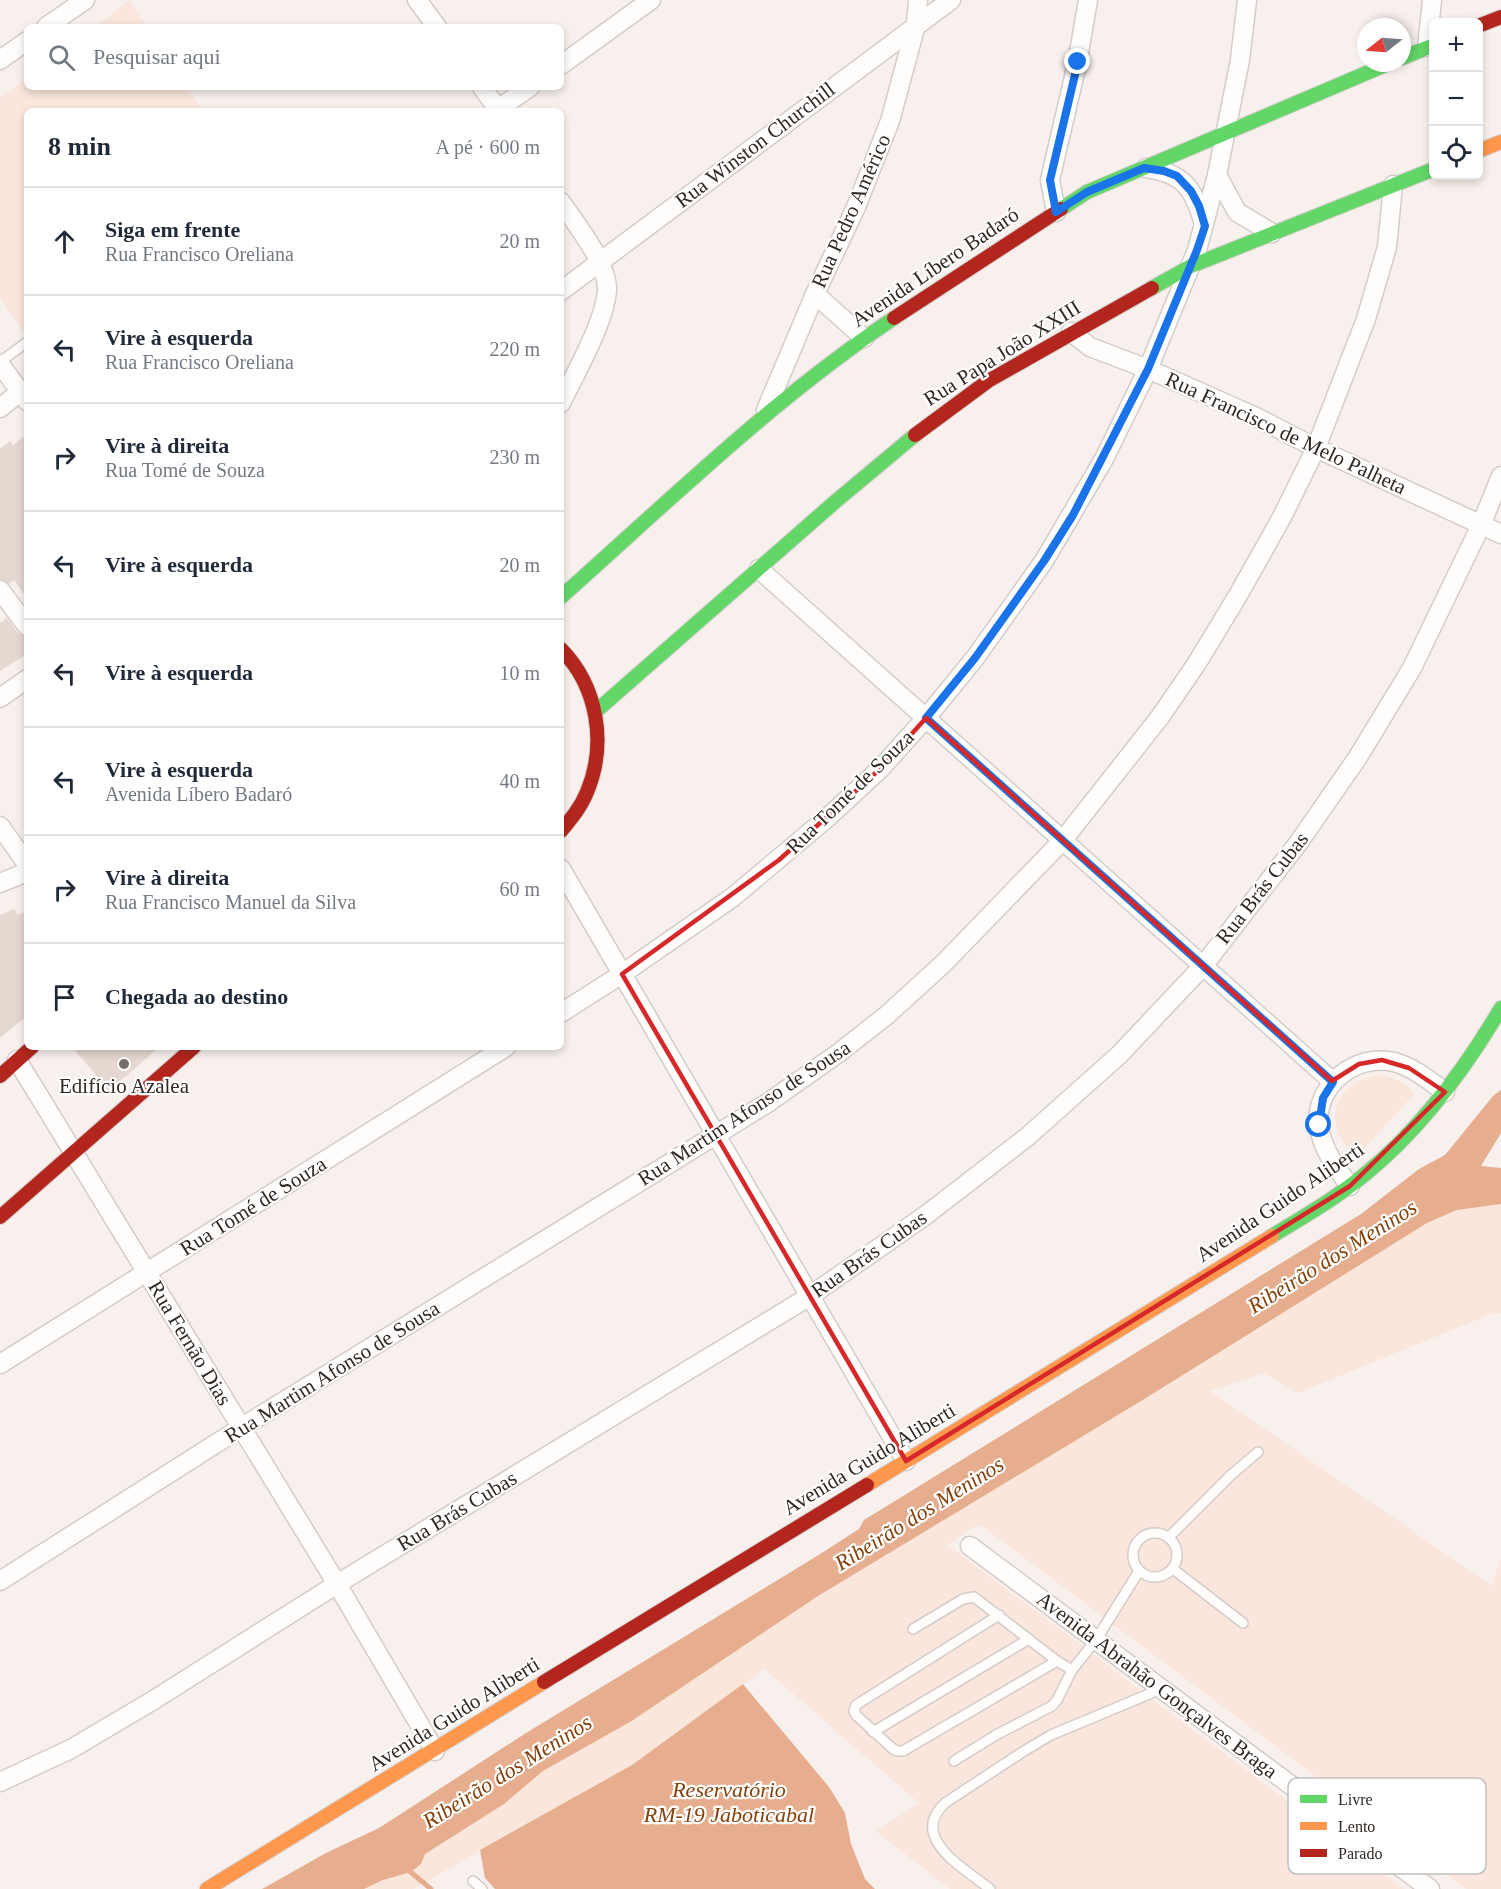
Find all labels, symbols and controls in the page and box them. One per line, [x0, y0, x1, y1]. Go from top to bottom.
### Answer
north arrow [1357, 18, 1411, 72]
map controls [1429, 18, 1483, 180]
button: + [1429, 18, 1483, 72]
search box [24, 24, 564, 90]
icon: search [45, 41, 78, 74]
text: Pesquisar aqui [93, 44, 221, 69]
route end [1064, 48, 1090, 74]
button: − [1429, 72, 1483, 126]
street label: Rua Winston Churchill [670, 77, 840, 213]
button: locate [1429, 126, 1483, 180]
street label: Rua Pedro Américo [806, 130, 896, 292]
text: 8 min [48, 132, 111, 161]
text: A pé · 600 m [436, 136, 540, 158]
street label: Avenida Líbero Badaró [847, 202, 1023, 332]
text: Siga em frente [105, 217, 240, 242]
icon: ahead [48, 225, 81, 258]
text: 20 m [499, 230, 540, 252]
text: Rua Francisco Oreliana [105, 243, 294, 265]
street label: Rua Papa João XXIII [919, 295, 1085, 411]
text: Vire à esquerda [105, 325, 253, 350]
icon: left [48, 333, 81, 366]
text: 220 m [489, 338, 540, 360]
text: Rua Francisco Oreliana [105, 351, 294, 373]
street label: Rua Francisco de Melo Palheta [1162, 367, 1411, 500]
text: Vire à direita [105, 433, 229, 458]
icon: right [48, 441, 81, 474]
text: 230 m [489, 446, 540, 468]
text: Rua Tomé de Souza [105, 459, 265, 481]
icon: left [48, 549, 81, 582]
text: Vire à esquerda [105, 552, 253, 577]
text: 20 m [499, 554, 540, 576]
icon: left [48, 657, 81, 690]
text: Vire à esquerda [105, 660, 253, 685]
text: 10 m [499, 662, 540, 684]
street label: Rua Tomé de Souza [781, 725, 919, 859]
text: Vire à esquerda [105, 757, 253, 782]
icon: left [48, 765, 81, 798]
text: 40 m [499, 770, 540, 792]
text: Avenida Líbero Badaró [105, 783, 292, 805]
street label: Rua Brás Cubas [1211, 827, 1313, 949]
text: Vire à direita [105, 865, 229, 890]
icon: right [48, 873, 81, 906]
text: 60 m [499, 878, 540, 900]
text: Rua Francisco Manuel da Silva [105, 891, 356, 913]
icon: arrive [48, 981, 81, 1014]
text: Chegada ao destino [105, 984, 288, 1009]
street label: Rua Martim Afonso de Sousa [633, 1035, 855, 1191]
marker: Edifício Azalea [117, 1057, 131, 1071]
place label: Edifício Azalea [59, 1074, 190, 1098]
route start [1305, 1111, 1331, 1137]
street label: Avenida Guido Aliberti [1192, 1137, 1368, 1267]
street label: Rua Tomé de Souza [175, 1151, 331, 1261]
water label: Ribeirão dos Meninos [1242, 1194, 1421, 1319]
street label: Rua Brás Cubas [807, 1205, 931, 1303]
street label: Rua Fernão Dias [143, 1276, 237, 1410]
street label: Rua Martim Afonso de Sousa [220, 1296, 444, 1448]
street label: Avenida Guido Aliberti [778, 1398, 960, 1520]
water label: Ribeirão dos Meninos [829, 1451, 1008, 1576]
street label: Rua Brás Cubas [393, 1466, 521, 1556]
street label: Avenida Abrahão Gonçalves Braga [1032, 1587, 1283, 1784]
street label: Avenida Guido Aliberti [364, 1652, 544, 1776]
water label: Ribeirão dos Meninos [417, 1709, 596, 1834]
water label: Reservatório RM-19 Jaboticabal [643, 1777, 814, 1827]
legend [1288, 1778, 1486, 1874]
text: Livre [1338, 1791, 1373, 1808]
text: Lento [1338, 1818, 1375, 1835]
text: Parado [1338, 1845, 1382, 1862]

